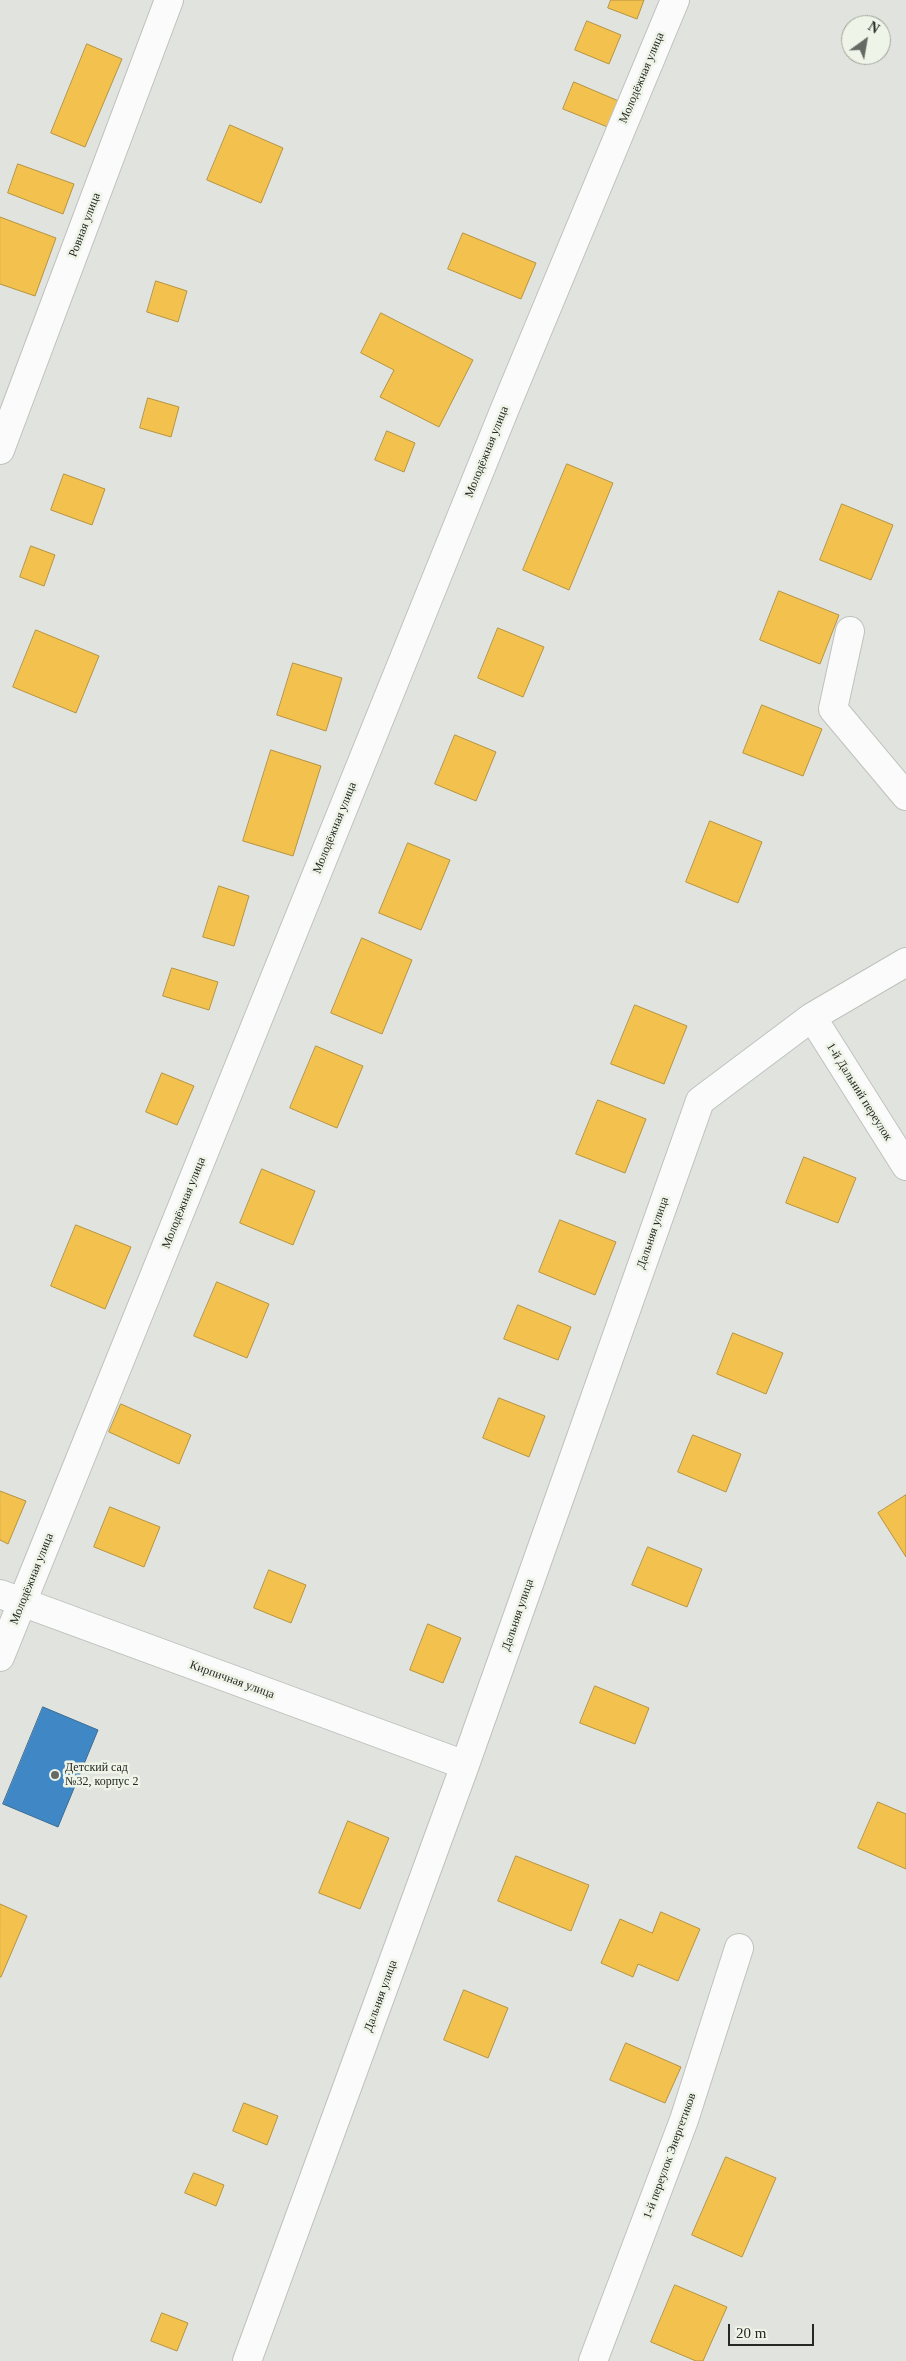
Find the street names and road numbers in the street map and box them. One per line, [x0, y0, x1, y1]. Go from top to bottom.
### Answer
street label: Молодёжная улица [616, 30, 668, 126]
street label: Ровная улица [66, 191, 104, 259]
street label: Молодёжная улица [462, 404, 512, 500]
street label: Молодёжная улица [310, 780, 360, 876]
street label: 1-й Дальний переулок [823, 1040, 895, 1144]
street label: Молодёжная улица [159, 1155, 209, 1251]
street label: Дальняя улица [634, 1195, 672, 1271]
street label: Молодёжная улица [7, 1531, 57, 1627]
street label: Дальняя улица [499, 1577, 537, 1653]
street label: Кирпичная улица [188, 1658, 276, 1702]
street label: Дальняя улица [361, 1958, 401, 2034]
street label: 1-й переулок Энергетиков [641, 2091, 699, 2221]

